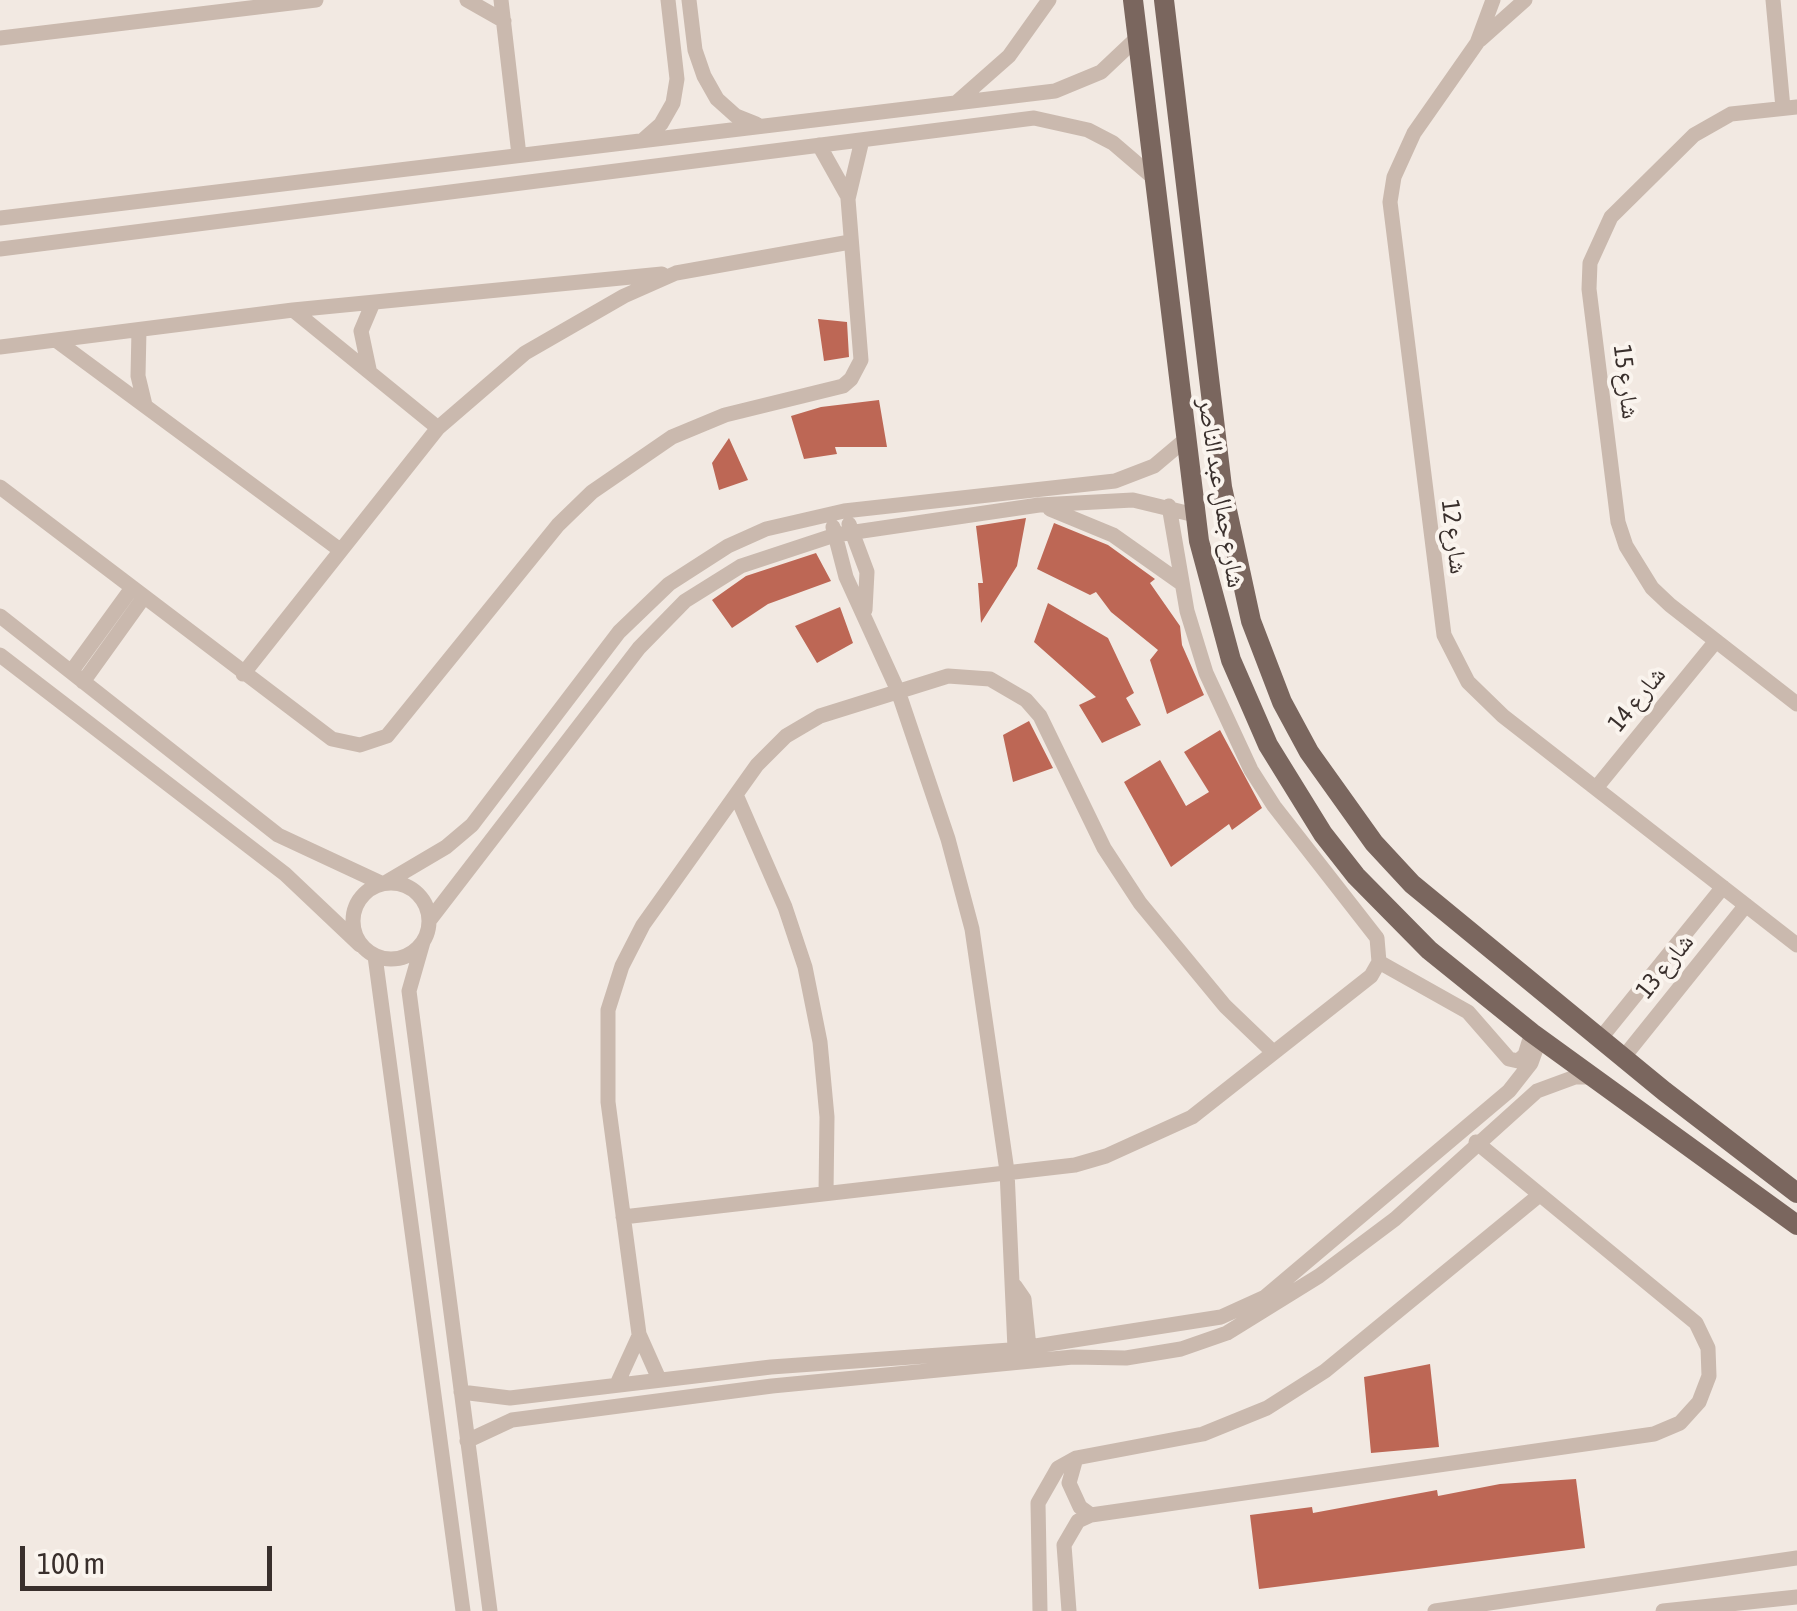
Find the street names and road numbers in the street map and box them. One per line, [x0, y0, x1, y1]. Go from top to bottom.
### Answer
street label: شارع 15 [1607, 343, 1645, 421]
street label: شارع جمال عبد الناصر [1191, 396, 1251, 590]
street label: شارع 12 [1435, 498, 1473, 576]
street label: شارع 14 [1602, 661, 1672, 737]
street label: شارع 13 [1630, 928, 1700, 1004]

